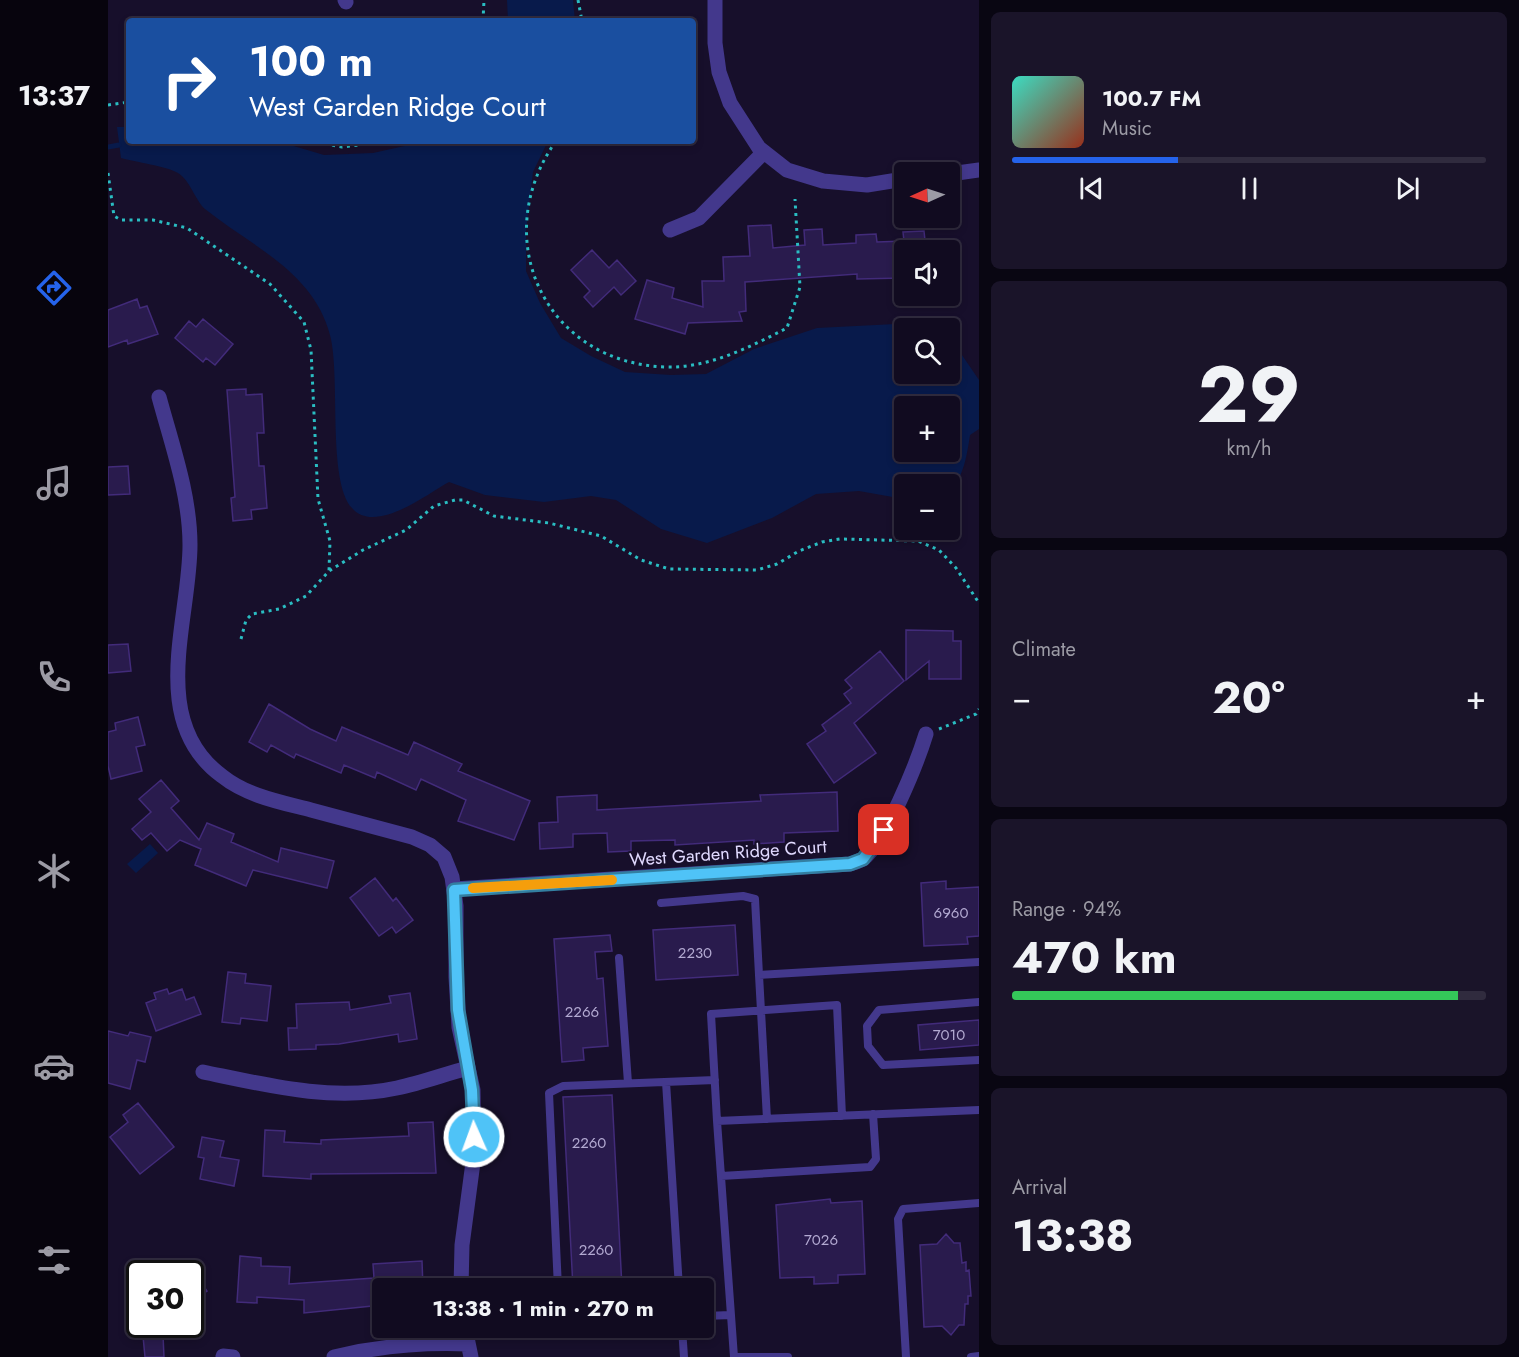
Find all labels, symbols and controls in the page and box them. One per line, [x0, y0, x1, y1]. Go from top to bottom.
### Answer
text: 100 m [249, 31, 373, 92]
icon: right [150, 42, 228, 120]
text: 13:37 [18, 76, 90, 115]
text: 100.7 FM [1102, 82, 1201, 114]
text: West Garden Ridge Court [249, 87, 546, 126]
text: Music [1102, 114, 1152, 143]
north arrow [894, 162, 960, 228]
map controls [894, 162, 960, 540]
icon: previous [1075, 172, 1108, 205]
icon: pause [1233, 172, 1266, 205]
icon: next [1391, 172, 1424, 205]
button: sound [894, 240, 960, 306]
icon: directions [33, 267, 75, 309]
button: search [894, 318, 960, 384]
text: 29 [1197, 339, 1301, 451]
button: + [894, 396, 960, 462]
text: km/h [1226, 434, 1272, 463]
icon: music [33, 462, 75, 504]
button: − [894, 474, 960, 540]
text: Climate [1012, 635, 1076, 664]
icon: phone [33, 656, 75, 698]
text: 20° [1212, 665, 1285, 730]
text: − [1012, 674, 1031, 721]
text: + [1466, 674, 1486, 721]
pin [858, 804, 909, 855]
icon: arrive [867, 813, 900, 846]
street label: West Garden Ridge Court [628, 833, 828, 873]
icon: climate [33, 850, 75, 892]
text: Range · 94% [1012, 895, 1121, 924]
house number: 6960 [934, 902, 968, 924]
text: 470 km [1012, 925, 1177, 990]
house number: 2230 [678, 942, 712, 964]
house number: 2266 [565, 1001, 599, 1023]
house number: 7010 [933, 1024, 965, 1046]
icon: car [33, 1045, 75, 1087]
position arrow [442, 1105, 506, 1169]
house number: 2260 [572, 1132, 606, 1154]
text: Arrival [1012, 1173, 1067, 1202]
text: 13:38 [1012, 1203, 1134, 1268]
house number: 7026 [804, 1229, 838, 1251]
icon: filters [33, 1239, 75, 1281]
house number: 2260 [579, 1239, 613, 1261]
speed limit sign: 30 [126, 1260, 204, 1338]
text: 13:38 · 1 min · 270 m [432, 1292, 654, 1324]

